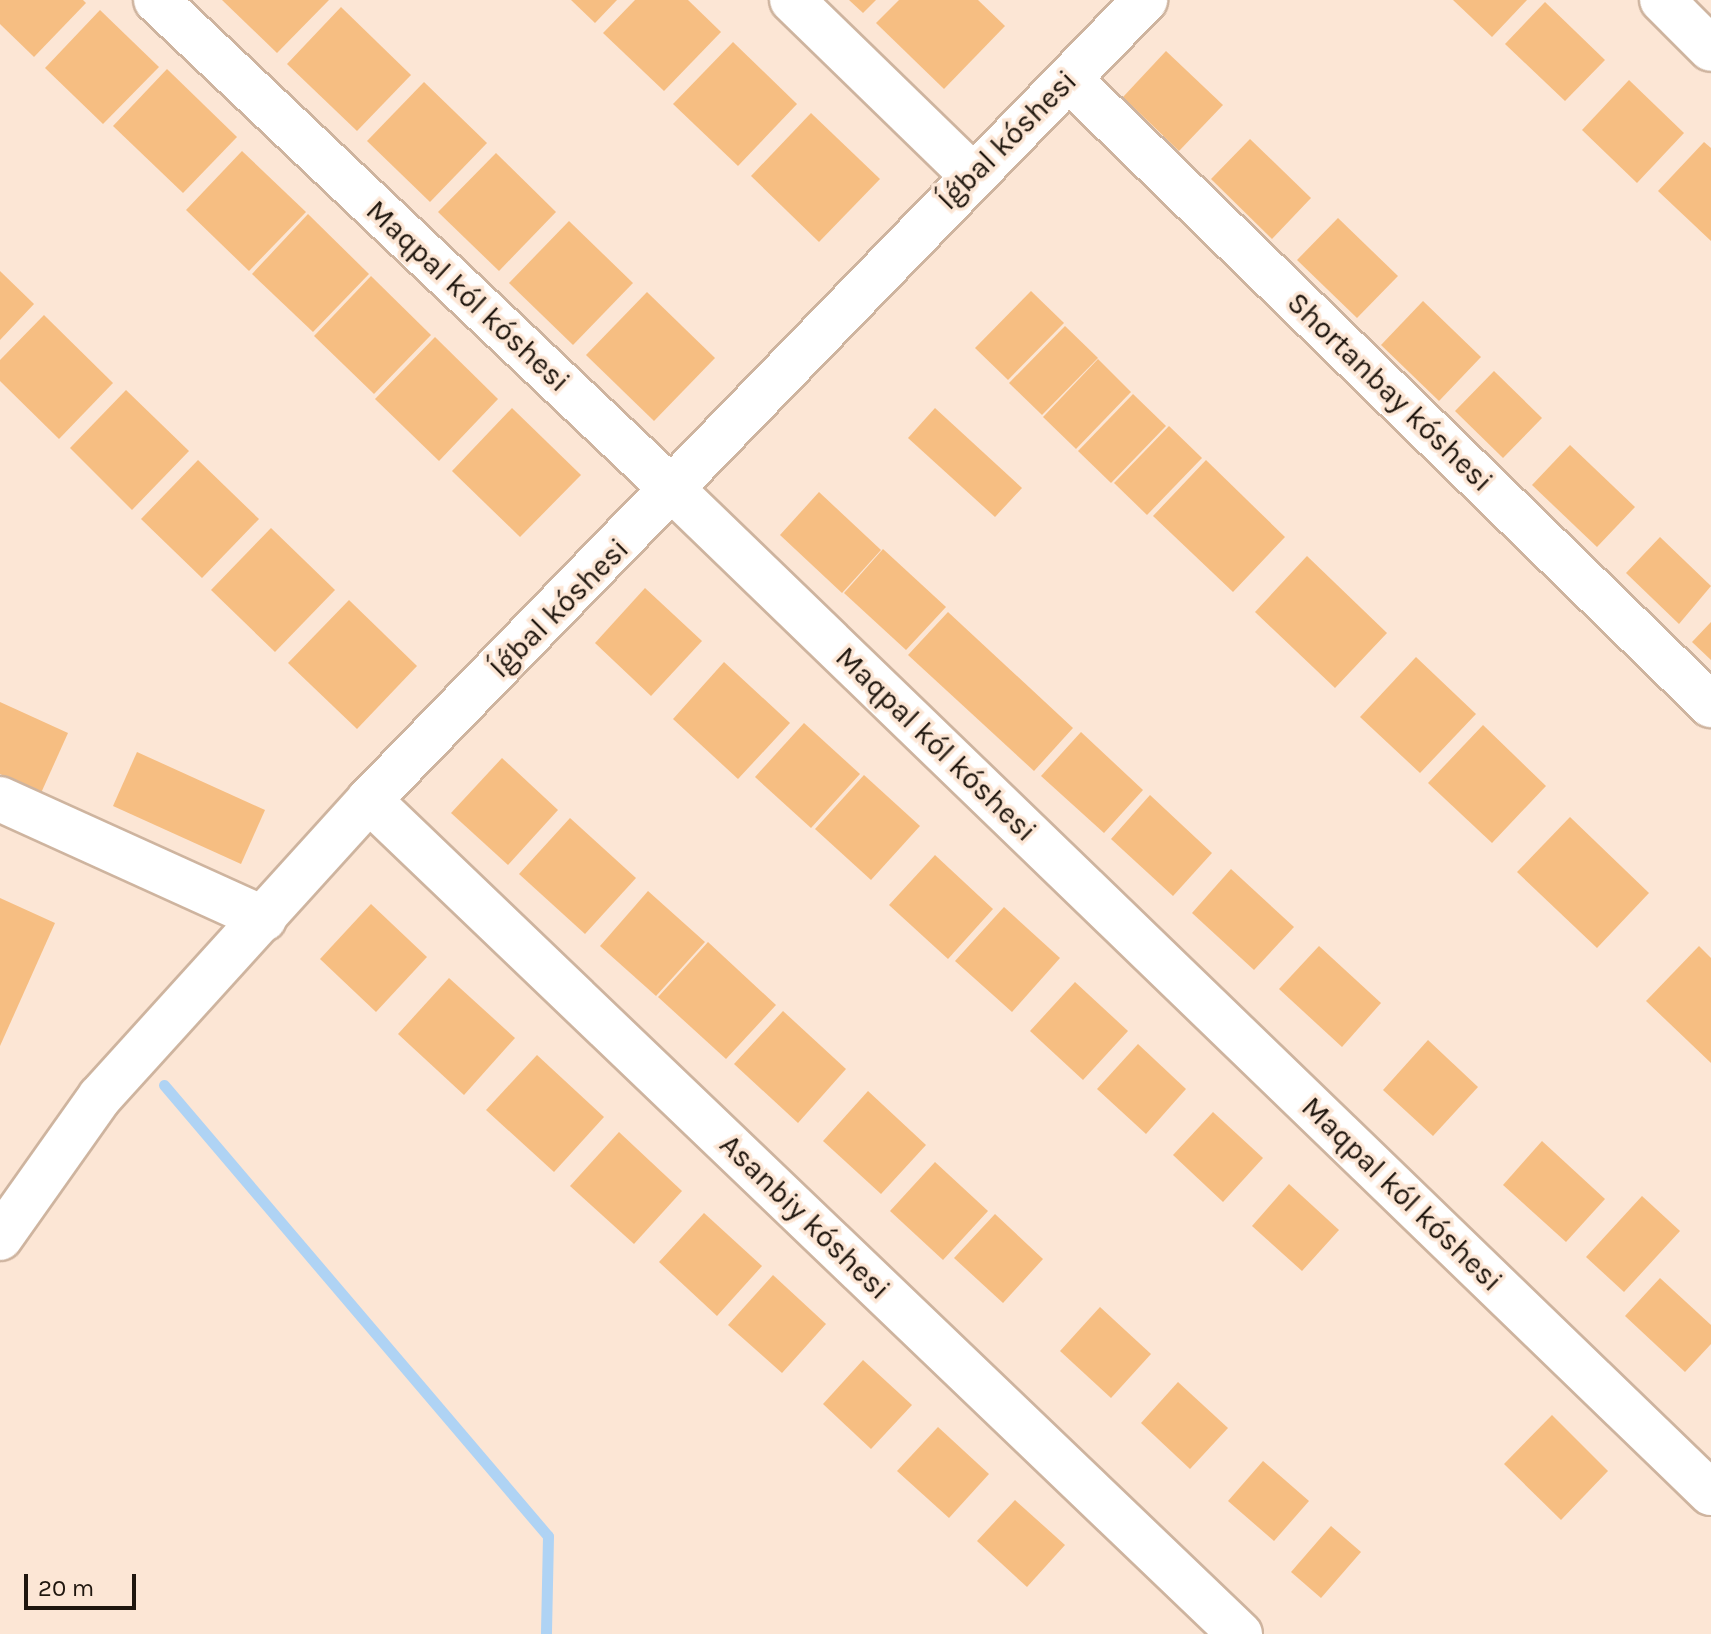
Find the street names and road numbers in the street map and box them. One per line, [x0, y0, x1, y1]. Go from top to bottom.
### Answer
street label: Íǵbal kóshesi [930, 63, 1084, 217]
street label: Maqpal kól kóshesi [359, 192, 577, 400]
street label: Shortanbay kóshesi [1280, 285, 1500, 499]
street label: Íǵbal kóshesi [482, 531, 636, 685]
street label: Maqpal kól kóshesi [828, 639, 1044, 849]
street label: Maqpal kól kóshesi [1294, 1089, 1510, 1299]
street label: Asanbiy kóshesi [712, 1127, 898, 1307]

